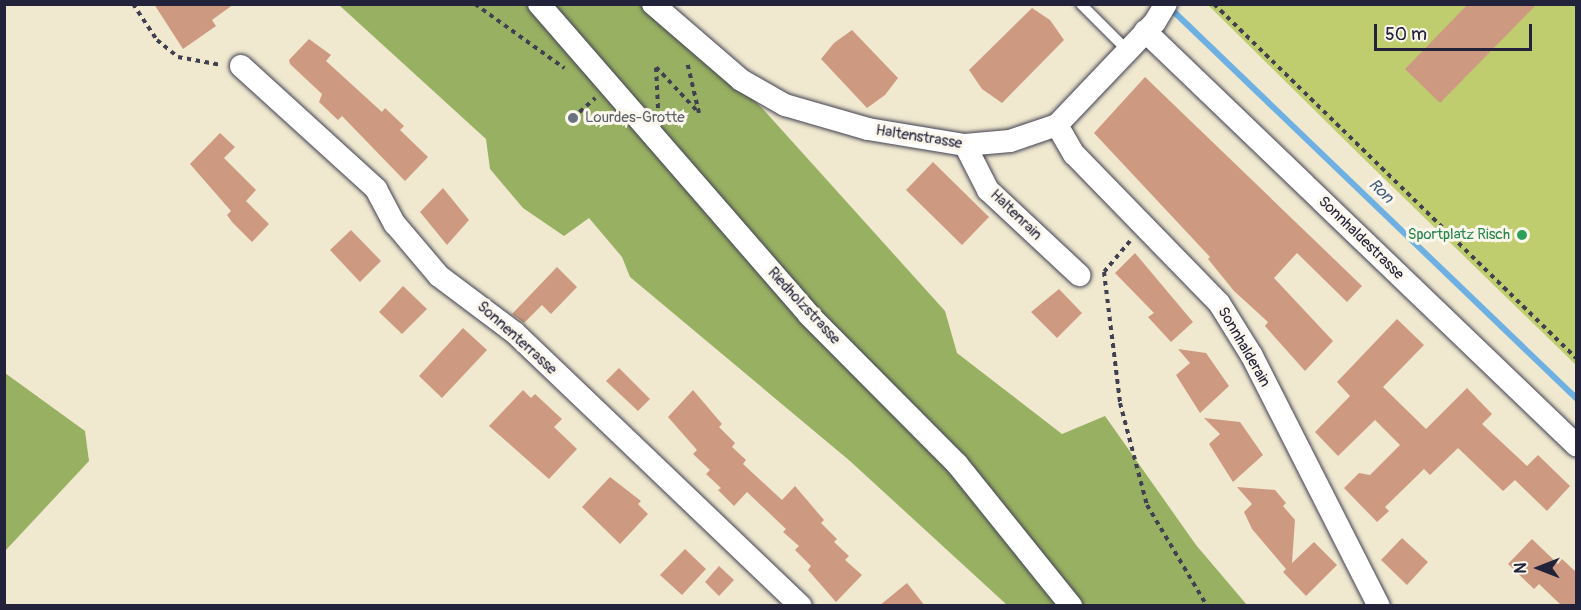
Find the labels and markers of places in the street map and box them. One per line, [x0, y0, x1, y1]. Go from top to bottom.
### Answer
place label: Lourdes-Grotte [585, 109, 685, 127]
marker: Lourdes-Grotte [566, 111, 580, 125]
place label: Sportplatz Risch [1408, 226, 1510, 244]
marker: Sportplatz Risch [1515, 228, 1529, 242]

